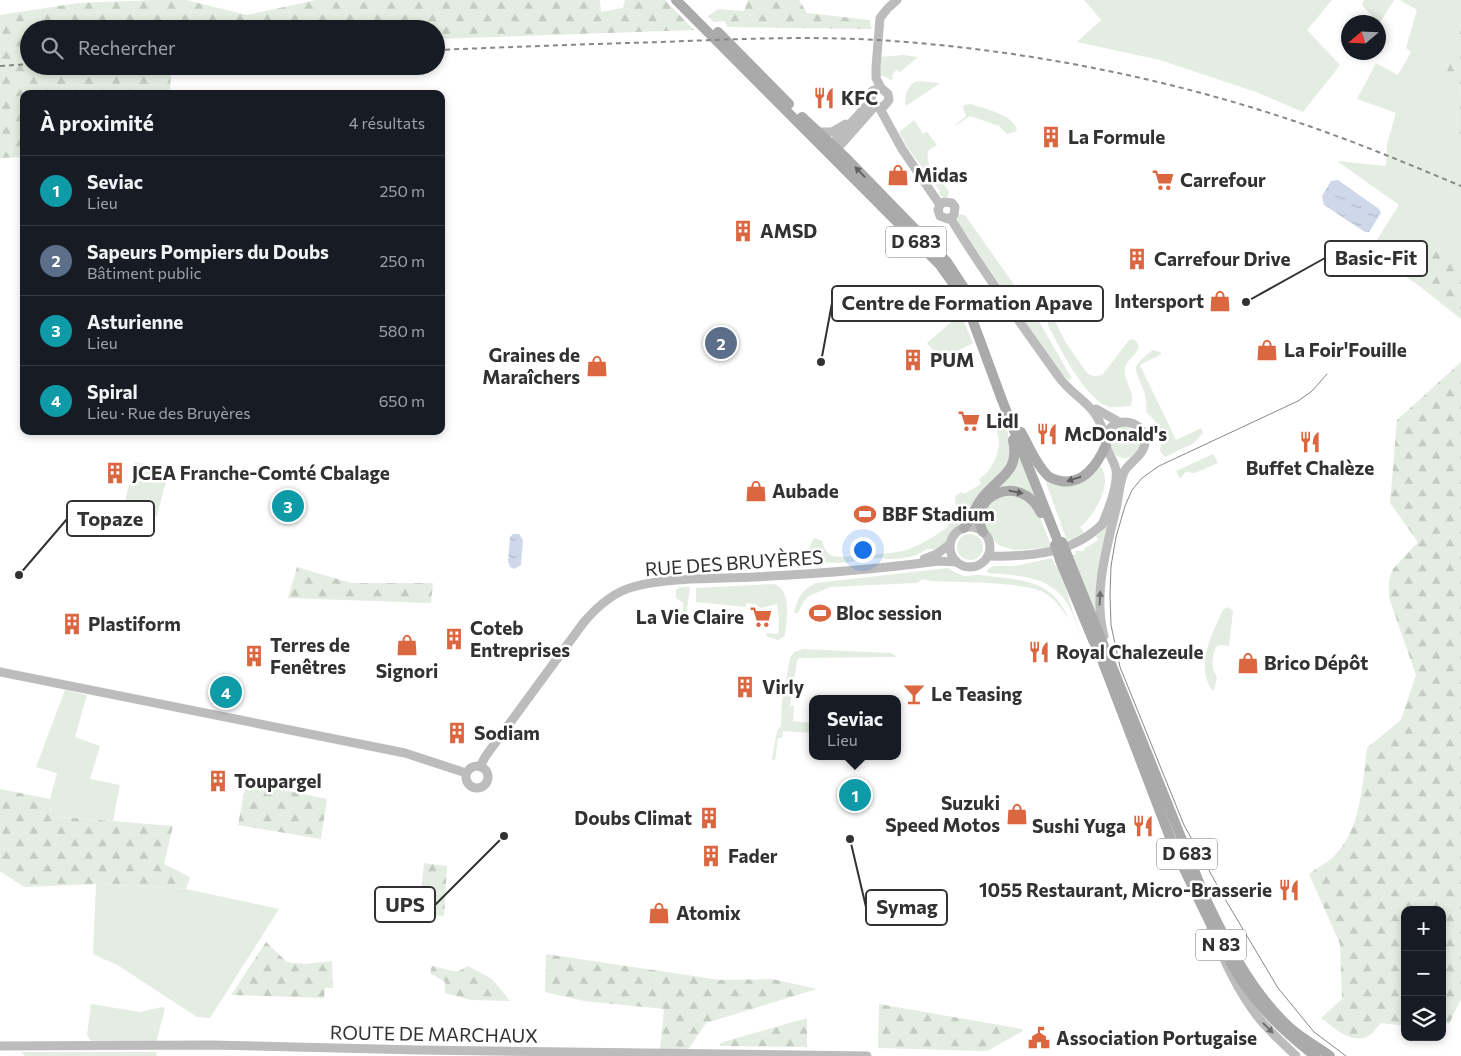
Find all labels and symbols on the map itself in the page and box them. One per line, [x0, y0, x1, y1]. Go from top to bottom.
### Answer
north arrow [1341, 15, 1386, 60]
restaurant icon: KFC [811, 85, 837, 111]
place label: KFC [841, 86, 878, 109]
building icon: La Formule [1038, 124, 1064, 150]
place label: La Formule [1068, 125, 1165, 148]
shop icon: Midas [885, 162, 911, 188]
place label: Midas [914, 163, 968, 186]
one-way arrow [854, 166, 866, 178]
supermarket icon: Carrefour [1150, 167, 1176, 193]
place label: Carrefour [1180, 168, 1266, 191]
building icon: AMSD [730, 218, 756, 244]
place label: AMSD [760, 219, 817, 242]
road number: D 683 [886, 226, 946, 258]
callout: Basic-Fit [1325, 241, 1427, 276]
text: Basic-Fit [1335, 245, 1417, 269]
building icon: Carrefour Drive [1124, 246, 1150, 272]
place label: Carrefour Drive [1154, 247, 1290, 270]
callout: Centre de Formation Apave [832, 286, 1103, 321]
shop icon: Intersport [1207, 288, 1233, 314]
place label: Intersport [1114, 289, 1204, 312]
text: Centre de Formation Apave [842, 290, 1092, 314]
pin: 2 [705, 324, 737, 362]
shop icon: La Foir'Fouille [1254, 337, 1280, 363]
place label: La Foir'Fouille [1284, 338, 1407, 361]
place label: Graines de Maraîchers [482, 343, 580, 388]
building icon: PUM [900, 347, 926, 373]
place label: PUM [930, 348, 974, 371]
shop icon: Graines de Maraîchers [584, 353, 610, 379]
supermarket icon: Lidl [956, 408, 982, 434]
place label: Lidl [986, 409, 1019, 432]
restaurant icon: McDonald's [1034, 421, 1060, 447]
place label: McDonald's [1064, 422, 1167, 445]
restaurant icon: Buffet Chalèze [1297, 429, 1323, 455]
place label: Buffet Chalèze [1246, 456, 1374, 479]
building icon: JCEA Franche-Comté Cbalage [102, 460, 128, 486]
place label: JCEA Franche-Comté Cbalage [132, 461, 390, 484]
one-way arrow [1066, 475, 1081, 483]
shop icon: Aubade [743, 478, 769, 504]
place label: Aubade [772, 479, 839, 502]
pin: 3 [272, 487, 304, 525]
one-way arrow [1008, 488, 1023, 496]
callout: Topaze [67, 501, 154, 536]
sports icon: BBF Stadium [852, 501, 878, 527]
place label: BBF Stadium [882, 502, 995, 525]
text: Topaze [77, 506, 143, 530]
your location [850, 537, 876, 563]
street label: RUE DES BRUYÈRES [644, 545, 824, 580]
one-way arrow [1096, 590, 1104, 606]
sports icon: Bloc session [807, 600, 833, 626]
place label: Bloc session [836, 601, 942, 624]
supermarket icon: La Vie Claire [748, 604, 774, 630]
place label: La Vie Claire [636, 605, 744, 628]
building icon: Plastiform [59, 611, 85, 637]
place label: Plastiform [88, 612, 181, 635]
place label: Coteb Entreprises [470, 616, 570, 661]
building icon: Coteb Entreprises [441, 626, 467, 652]
shop icon: Signori [394, 632, 420, 658]
place label: Terres de Fenêtres [270, 633, 350, 678]
restaurant icon: Royal Chalezeule [1026, 639, 1052, 665]
place label: Royal Chalezeule [1056, 640, 1203, 663]
building icon: Terres de Fenêtres [241, 643, 267, 669]
shop icon: Brico Dépôt [1235, 650, 1261, 676]
place label: Brico Dépôt [1264, 651, 1368, 674]
place label: Signori [376, 659, 438, 682]
pin: 4 [210, 673, 242, 711]
building icon: Virly [732, 674, 758, 700]
place label: Virly [762, 675, 805, 698]
bar icon: Le Teasing [901, 681, 927, 707]
place label: Le Teasing [931, 682, 1023, 705]
building icon: Sodiam [444, 720, 470, 746]
place label: Sodiam [474, 721, 540, 744]
building icon: Toupargel [205, 768, 231, 794]
place label: Toupargel [234, 769, 322, 792]
pin: 1 [839, 776, 871, 814]
place label: Suzuki Speed Motos [885, 791, 1000, 836]
shop icon: Suzuki Speed Motos [1004, 801, 1030, 827]
building icon: Doubs Climat [696, 805, 722, 831]
place label: Doubs Climat [574, 806, 692, 829]
restaurant icon: Sushi Yuga [1130, 813, 1156, 839]
place label: Sushi Yuga [1032, 814, 1126, 837]
road number: D 683 [1157, 839, 1217, 870]
building icon: Fader [698, 843, 724, 869]
place label: Fader [728, 844, 778, 867]
restaurant icon: 1055 Restaurant, Micro-Brasserie [1276, 877, 1302, 903]
place label: 1055 Restaurant, Micro-Brasserie [979, 878, 1272, 901]
callout: UPS [375, 887, 435, 922]
callout: Symag [866, 890, 947, 925]
text: UPS [385, 892, 425, 916]
text: Symag [876, 894, 938, 918]
shop icon: Atomix [646, 900, 672, 926]
place label: Atomix [676, 901, 741, 924]
road number: N 83 [1196, 930, 1246, 960]
street label: ROUTE DE MARCHAUX [330, 1020, 538, 1047]
one-way arrow [1262, 1022, 1274, 1034]
public building icon: Association Portugaise [1026, 1025, 1052, 1051]
place label: Association Portugaise [1056, 1026, 1257, 1049]

